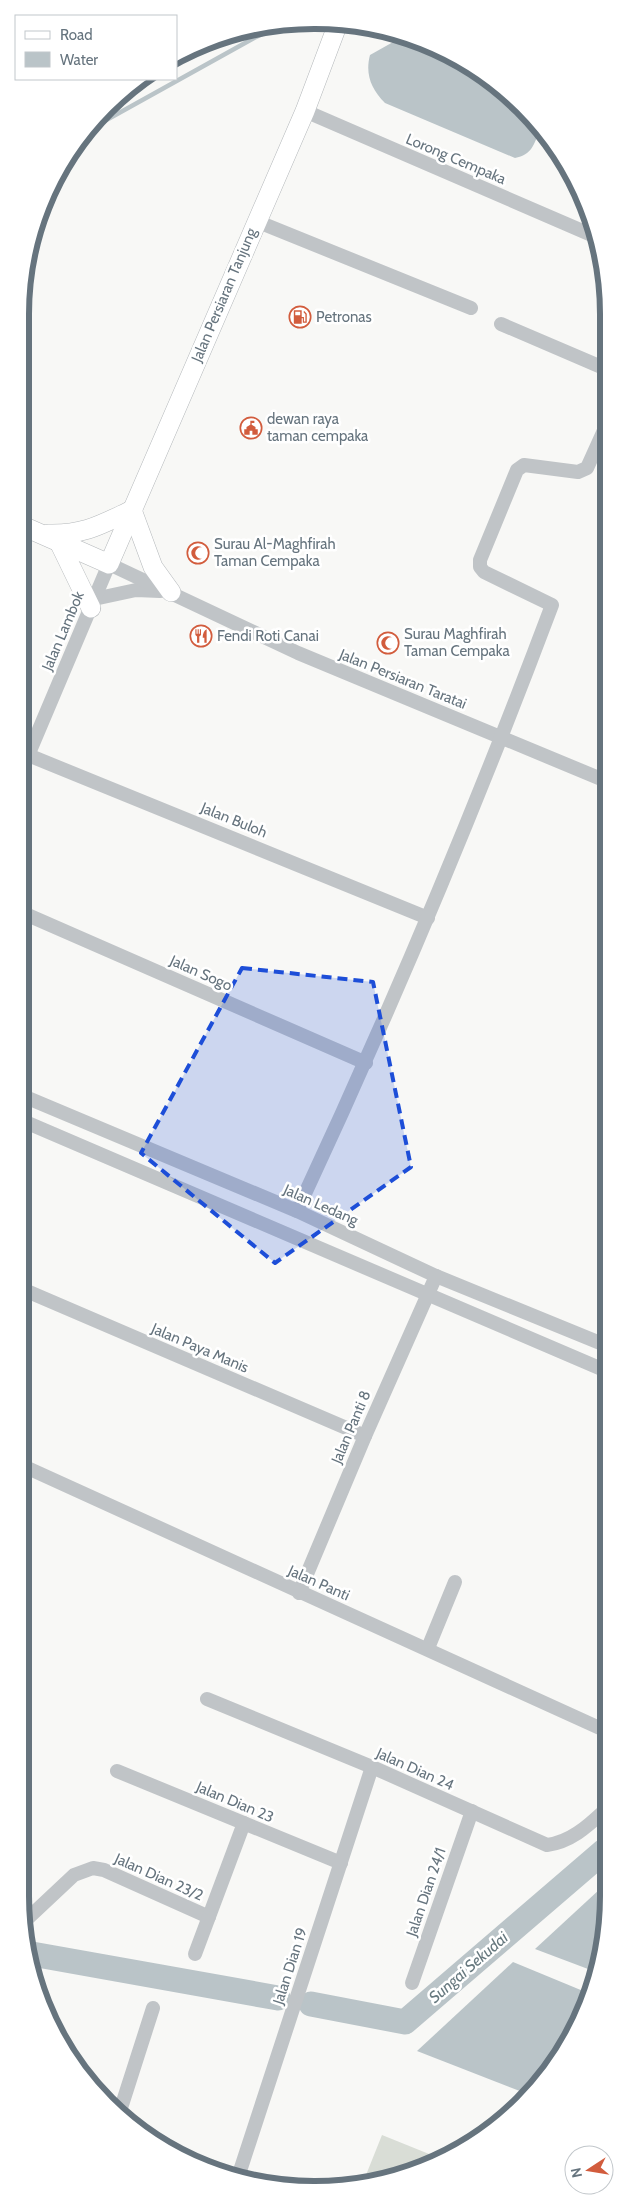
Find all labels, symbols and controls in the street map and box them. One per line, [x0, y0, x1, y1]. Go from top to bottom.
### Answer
legend [15, 15, 178, 80]
text: Road [60, 26, 93, 44]
text: Water [60, 51, 98, 69]
street label: Lorong Cempaka [403, 130, 509, 188]
street label: Jalan Persiaran Tanjung [187, 225, 261, 366]
fuel station icon: Petronas [288, 305, 312, 329]
place label: Petronas [316, 308, 372, 326]
place label: dewan raya taman cempaka [267, 410, 369, 445]
public building icon: dewan raya taman cempaka [239, 416, 263, 440]
place label: Surau Al-Maghfirah Taman Cempaka [214, 535, 336, 570]
mosque icon: Surau Al-Maghfirah Taman Cempaka [186, 541, 210, 565]
street label: Jalan Lambok [38, 588, 88, 674]
restaurant icon: Fendi Roti Canai [189, 624, 213, 648]
place label: Surau Maghfirah Taman Cempaka [404, 625, 510, 660]
place label: Fendi Roti Canai [217, 627, 319, 645]
mosque icon: Surau Maghfirah Taman Cempaka [376, 631, 400, 655]
street label: Jalan Persiaran Taratai [336, 645, 469, 713]
street label: Jalan Buloh [197, 798, 270, 841]
street label: Jalan Sogo [166, 951, 235, 995]
street label: Jalan Ledang [280, 1180, 362, 1230]
street label: Jalan Paya Manis [148, 1319, 251, 1377]
street label: Jalan Panti 8 [327, 1388, 375, 1467]
street label: Jalan Panti [285, 1561, 353, 1605]
street label: Jalan Dian 24 [373, 1744, 457, 1794]
street label: Jalan Dian 23 [193, 1777, 276, 1826]
street label: Jalan Dian 24/1 [402, 1845, 450, 1940]
street label: Jalan Dian 23/2 [111, 1849, 206, 1905]
street label: Jalan Dian 19 [269, 1925, 311, 2008]
water label: Sungai Sekudai [425, 1928, 512, 2007]
north arrow [564, 2145, 614, 2195]
text: N [566, 2166, 586, 2179]

